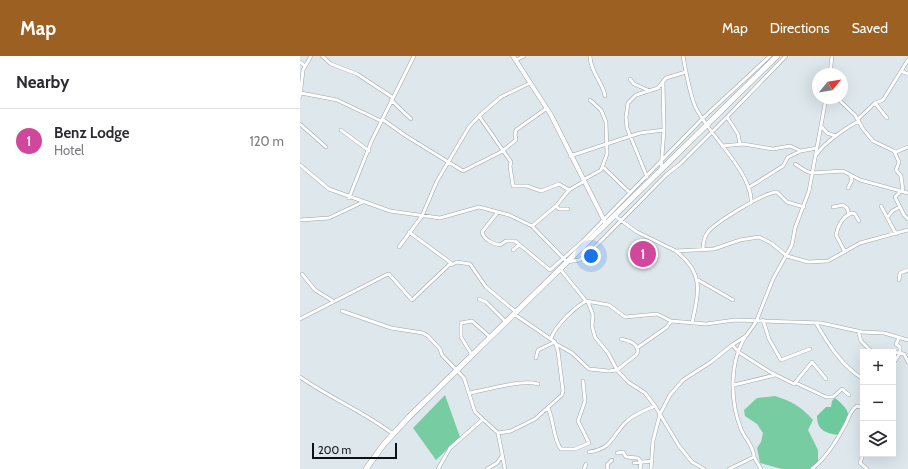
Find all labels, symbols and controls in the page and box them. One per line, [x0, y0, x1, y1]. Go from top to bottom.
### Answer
text: Map [20, 17, 56, 40]
text: Map [722, 19, 748, 37]
text: Directions [770, 19, 830, 37]
text: Saved [852, 19, 888, 37]
north arrow [812, 68, 848, 104]
text: Nearby [16, 72, 69, 92]
text: Benz Lodge [54, 124, 130, 142]
text: 1 [27, 133, 31, 149]
text: 120 m [250, 133, 284, 149]
text: Hotel [54, 142, 84, 158]
pin: 1 [630, 239, 656, 269]
your location [581, 246, 601, 266]
map controls [860, 349, 896, 457]
button: + [860, 349, 896, 385]
button: − [860, 385, 896, 421]
button: layers [860, 421, 896, 457]
scale bar [312, 441, 397, 460]
text: 200 m [318, 443, 351, 457]

